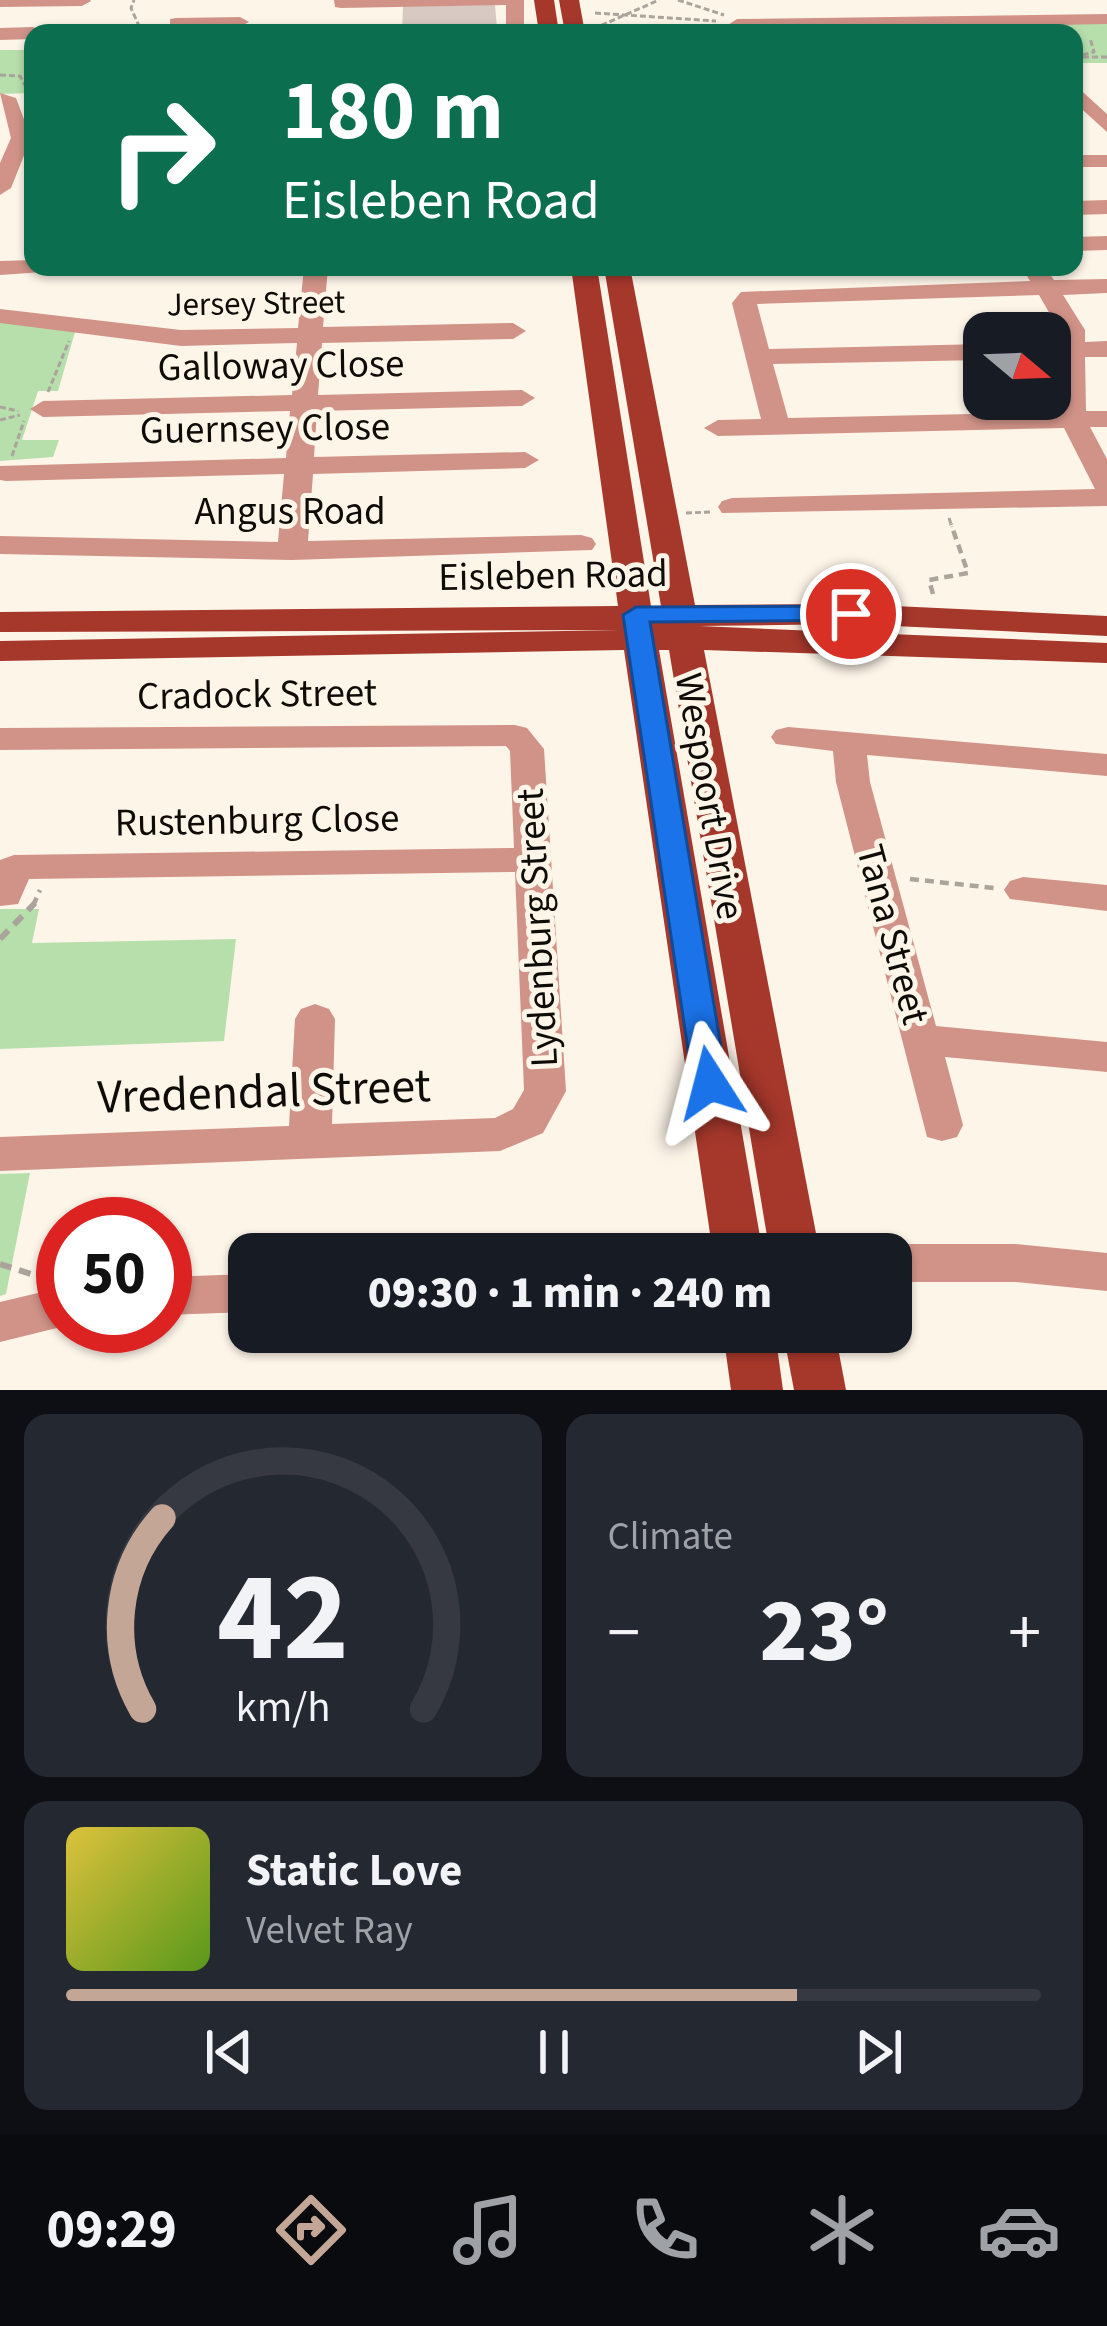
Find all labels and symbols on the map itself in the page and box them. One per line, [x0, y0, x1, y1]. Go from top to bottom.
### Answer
street label: Jersey Street [166, 278, 346, 329]
north arrow [963, 312, 1071, 420]
street label: Galloway Close [157, 336, 405, 396]
street label: Guernsey Close [139, 399, 391, 459]
street label: Angus Road [194, 484, 386, 540]
street label: Eisleben Road [438, 546, 668, 606]
pin [800, 563, 902, 665]
street label: Cradock Street [137, 665, 377, 725]
street label: Wespoort Drive [660, 669, 758, 924]
street label: Lydenburg Street [503, 787, 573, 1069]
street label: Rustenburg Close [114, 791, 400, 851]
street label: Tana Street [841, 838, 943, 1031]
position arrow [647, 1020, 773, 1146]
street label: Vredendal Street [96, 1052, 432, 1132]
speed limit sign: 50 [36, 1197, 192, 1353]

